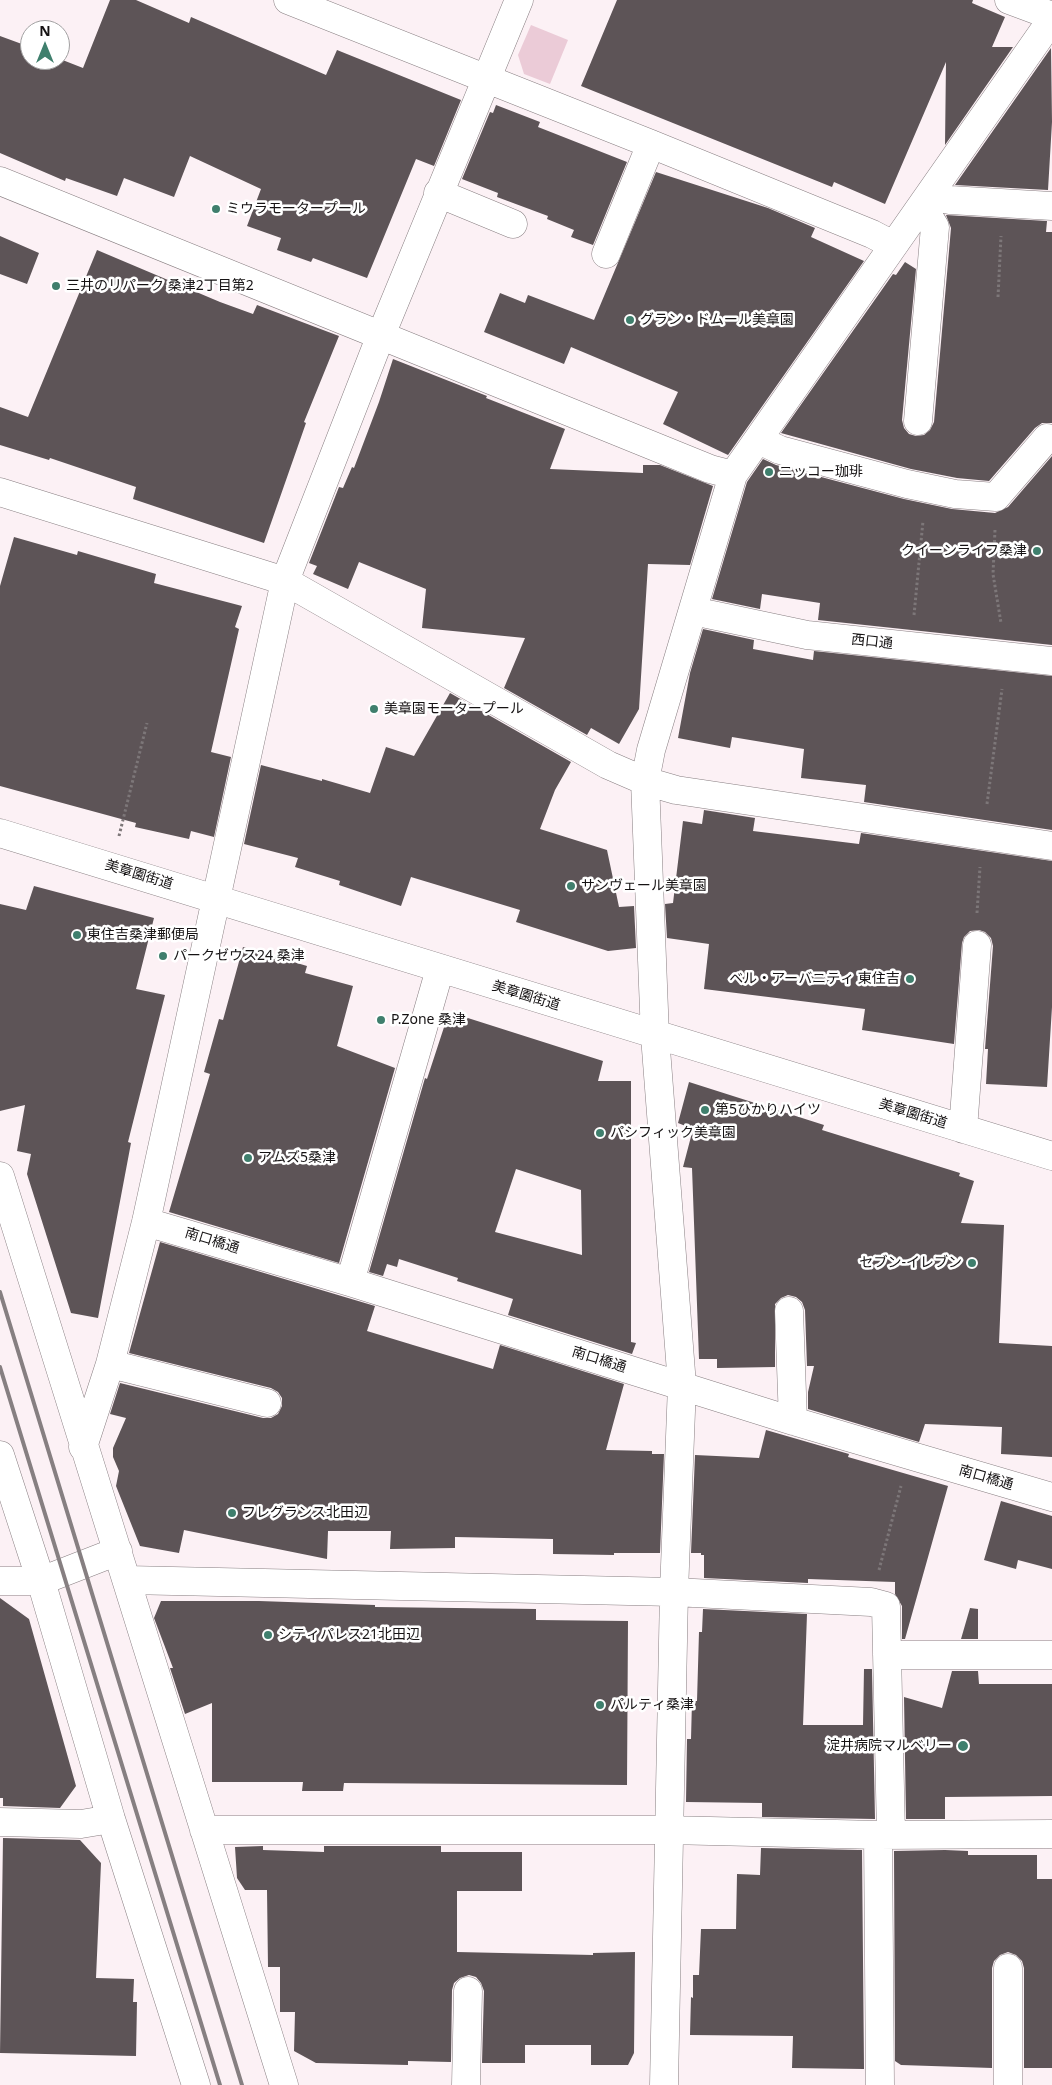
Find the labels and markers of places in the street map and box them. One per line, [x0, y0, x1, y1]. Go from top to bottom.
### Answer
place label: ミウラモータープール [226, 201, 366, 217]
marker: ミウラモータープール [210, 203, 222, 215]
place label: 三井のリパーク 桑津2丁目第2 [66, 278, 254, 294]
marker: 三井のリパーク 桑津2丁目第2 [50, 280, 62, 292]
place label: グラン・ドムール美章園 [640, 312, 794, 328]
marker: グラン・ドムール美章園 [624, 314, 636, 326]
place label: ニッコー珈琲 [779, 464, 863, 480]
marker: ニッコー珈琲 [763, 466, 775, 478]
place label: クイーンライフ桑津 [901, 543, 1027, 559]
marker: クイーンライフ桑津 [1031, 545, 1043, 557]
place label: 美章園モータープール [384, 701, 524, 717]
marker: 美章園モータープール [368, 703, 380, 715]
place label: サンヴェール美章園 [581, 878, 707, 894]
marker: サンヴェール美章園 [565, 880, 577, 892]
place label: 東住吉桑津郵便局 [87, 927, 199, 943]
marker: 東住吉桑津郵便局 [71, 929, 83, 941]
place label: パークゼウス24 桑津 [173, 948, 305, 964]
marker: パークゼウス24 桑津 [157, 950, 169, 962]
place label: ベル・アーバニティ 東住吉 [729, 971, 900, 987]
marker: ベル・アーバニティ 東住吉 [904, 973, 916, 985]
place label: P.Zone 桑津 [391, 1012, 466, 1028]
marker: P.Zone 桑津 [375, 1014, 387, 1026]
place label: 第5ひかりハイツ [715, 1102, 821, 1118]
marker: 第5ひかりハイツ [699, 1104, 711, 1116]
place label: パシフィック美章園 [610, 1125, 736, 1141]
marker: パシフィック美章園 [594, 1127, 606, 1139]
place label: アムズ5桑津 [258, 1150, 336, 1166]
marker: アムズ5桑津 [242, 1152, 254, 1164]
place label: セブン-イレブン [859, 1255, 962, 1271]
marker: セブン-イレブン [966, 1257, 978, 1269]
place label: フレグランス北田辺 [242, 1505, 368, 1521]
marker: フレグランス北田辺 [226, 1507, 238, 1519]
place label: シティパレス21北田辺 [278, 1627, 420, 1643]
marker: シティパレス21北田辺 [262, 1629, 274, 1641]
place label: パルティ桑津 [610, 1697, 694, 1713]
marker: パルティ桑津 [594, 1699, 606, 1711]
place label: 淀井病院マルベリー [826, 1738, 952, 1754]
marker: 淀井病院マルベリー [956, 1739, 970, 1753]

